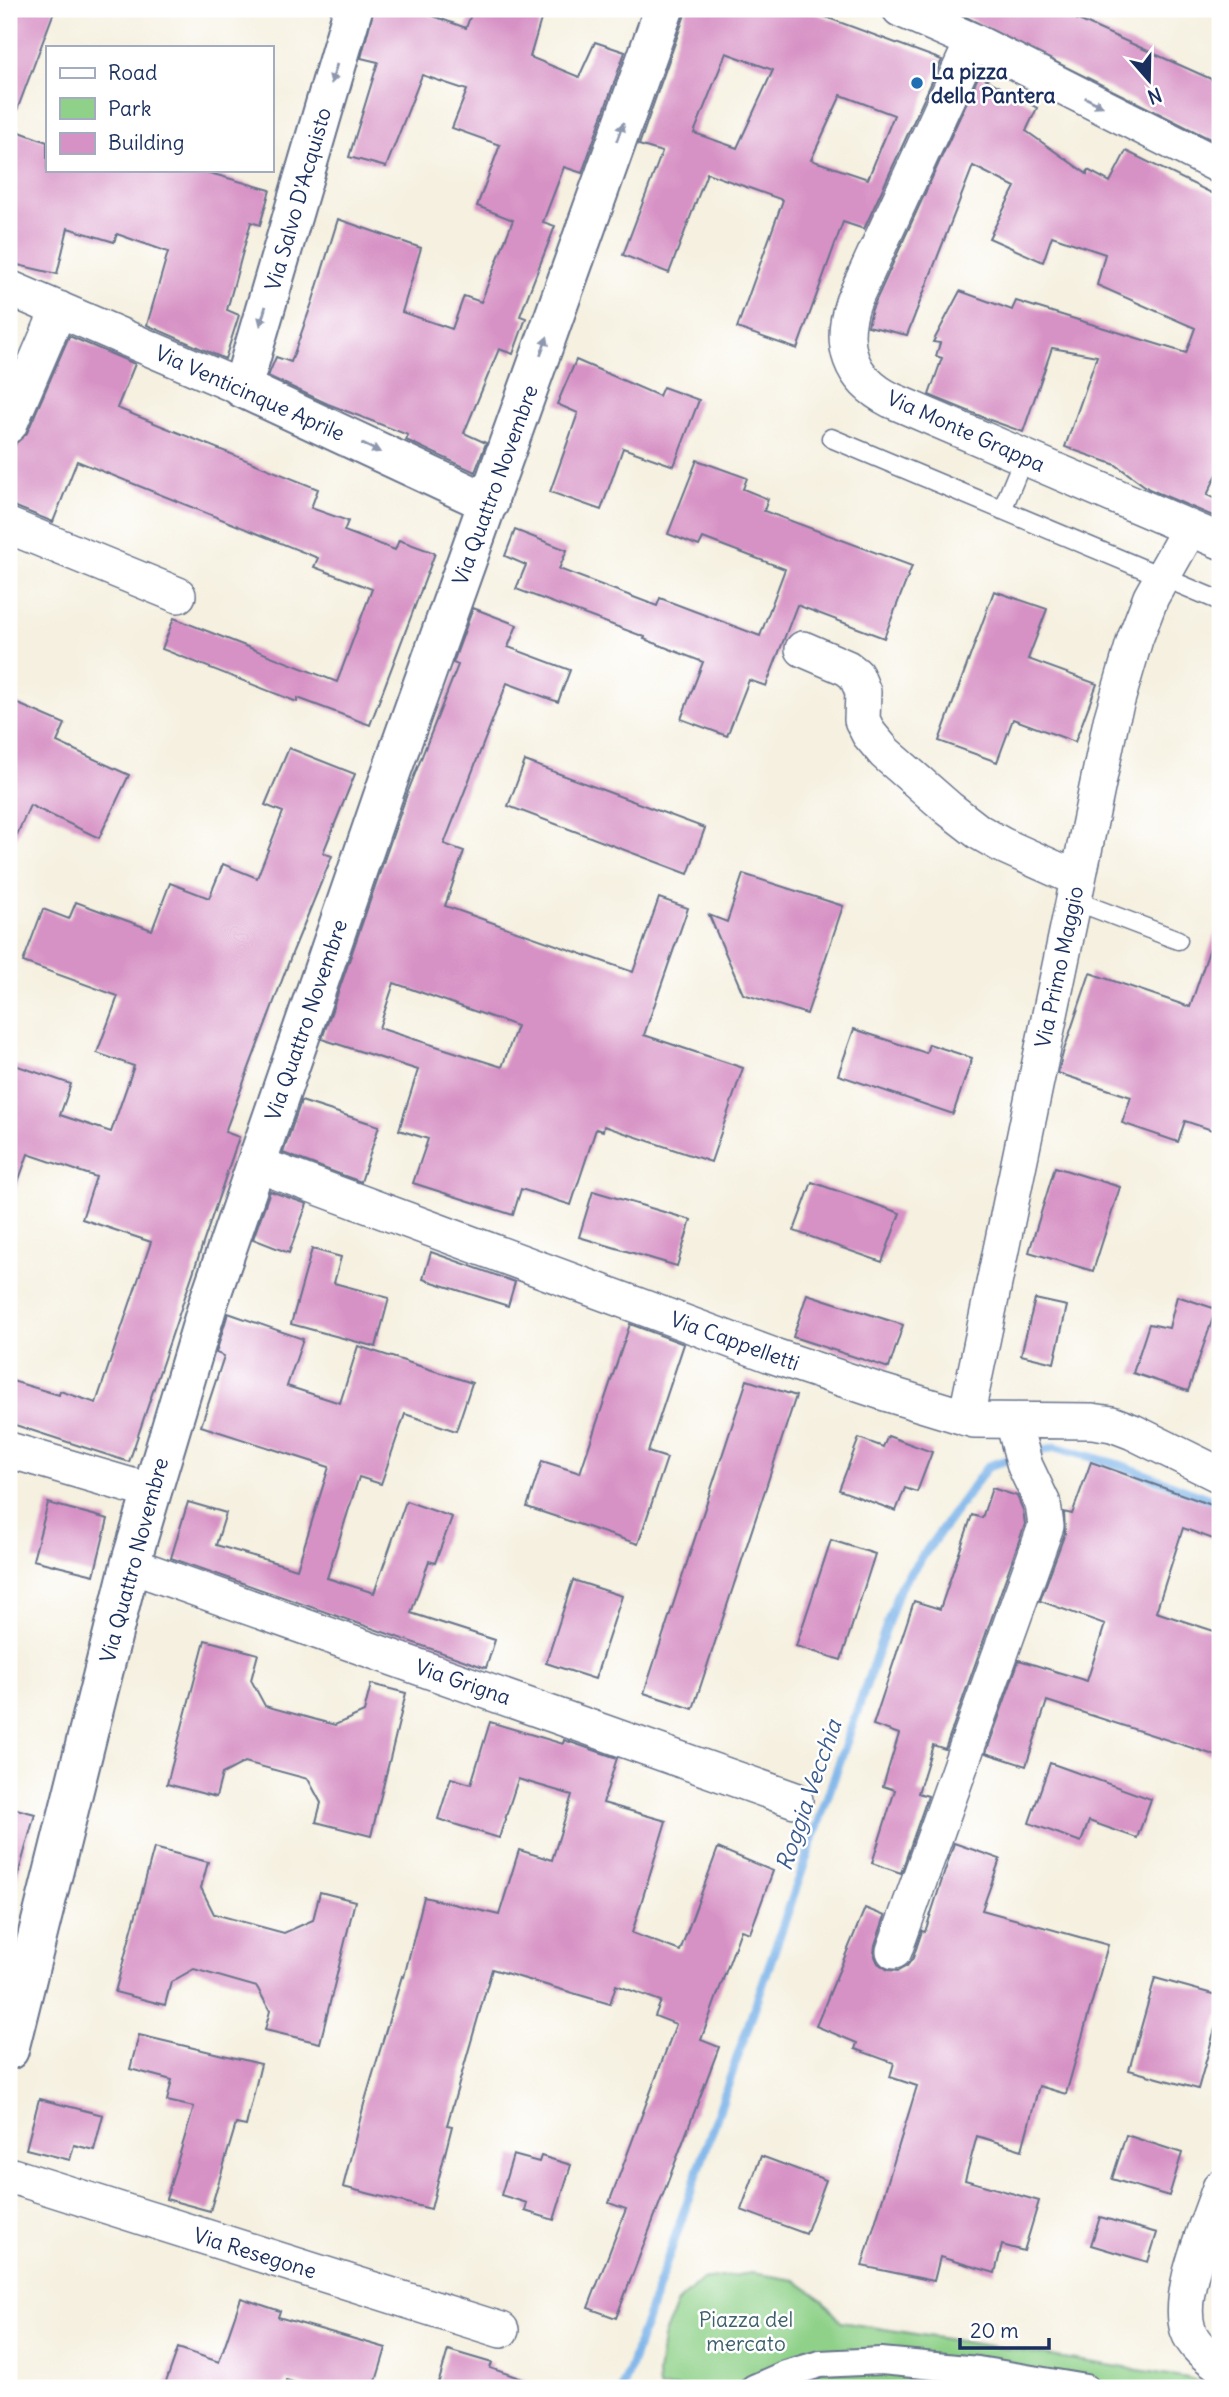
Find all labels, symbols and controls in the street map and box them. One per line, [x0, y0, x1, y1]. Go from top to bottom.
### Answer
legend [46, 46, 273, 172]
north arrow [1114, 46, 1184, 116]
place label: La pizza della Pantera [931, 58, 1056, 109]
text: Road [108, 59, 157, 86]
one-way arrow [328, 64, 338, 85]
marker: La pizza della Pantera [909, 75, 925, 91]
text: N [1145, 82, 1165, 109]
text: Park [108, 95, 151, 122]
one-way arrow [1084, 96, 1104, 107]
street label: Via Salvo D'Acquisto [259, 104, 337, 294]
one-way arrow [615, 121, 626, 142]
text: Building [108, 129, 184, 156]
one-way arrow [258, 306, 268, 327]
one-way arrow [539, 336, 550, 357]
street label: Via Venticinque Aprile [151, 339, 349, 447]
street label: Via Quattro Novembre [446, 381, 544, 589]
street label: Via Monte Grappa [883, 384, 1049, 478]
one-way arrow [361, 442, 381, 454]
street label: Via Primo Maggio [1029, 884, 1089, 1050]
street label: Via Quattro Novembre [259, 916, 353, 1124]
street label: Via Cappelletti [667, 1305, 803, 1377]
street label: Via Quattro Novembre [94, 1455, 174, 1665]
street label: Via Grigna [412, 1653, 514, 1711]
water label: Roggia Vecchia [769, 1714, 848, 1874]
street label: Via Resegone [190, 2222, 320, 2284]
park label: Piazza del mercato [699, 2306, 793, 2357]
scale bar [960, 2306, 1049, 2350]
text: 20 m [970, 2317, 1019, 2344]

